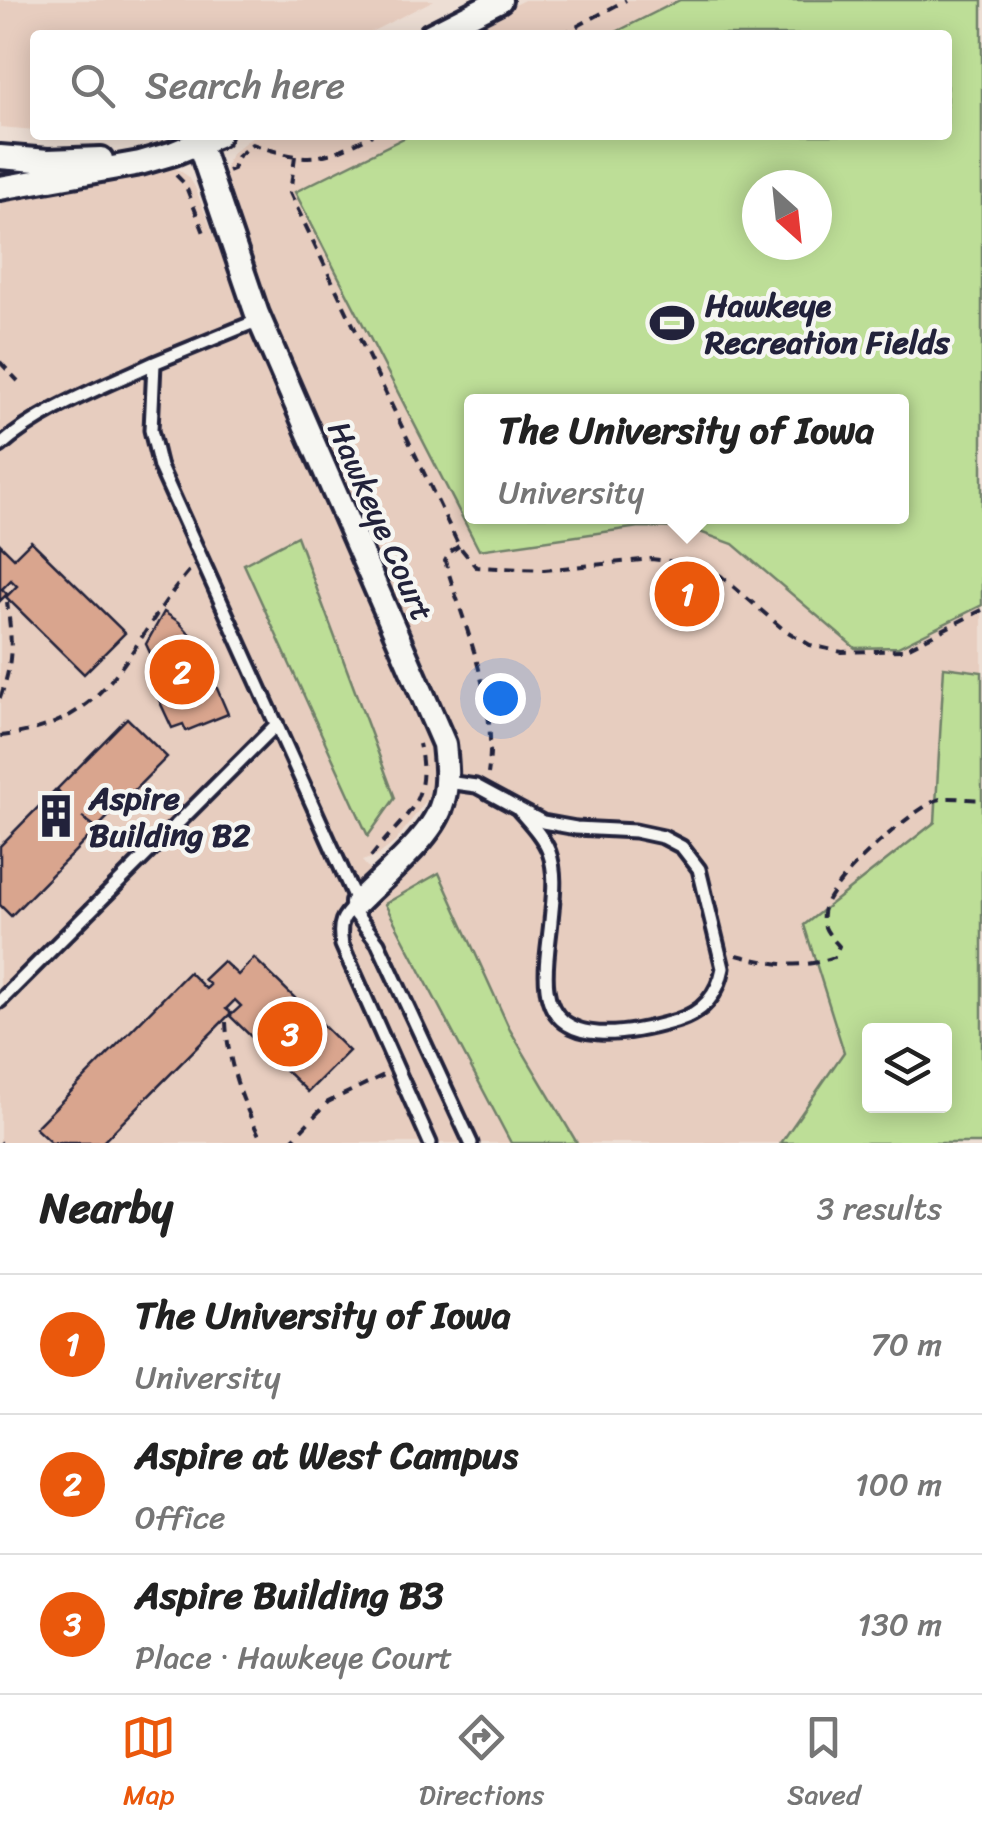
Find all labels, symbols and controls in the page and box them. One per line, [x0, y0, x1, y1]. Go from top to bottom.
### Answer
search box [30, 30, 952, 140]
text: Search here [145, 52, 345, 119]
icon: search [65, 58, 120, 113]
north arrow [742, 170, 832, 260]
place label: Hawkeye Recreation Fields [704, 277, 951, 371]
sports icon: Hawkeye Recreation Fields [648, 299, 696, 347]
popup [464, 394, 909, 524]
text: The University of Iowa [499, 397, 874, 464]
street label: Hawkeye Court [311, 411, 450, 631]
text: University [499, 464, 644, 521]
pin: 1 [654, 556, 720, 632]
pin: 2 [150, 634, 214, 710]
your location [475, 673, 526, 724]
place label: Aspire Building B2 [87, 770, 251, 864]
building icon: Aspire Building B2 [32, 792, 80, 840]
pin: 3 [258, 996, 322, 1072]
map controls [862, 1023, 952, 1113]
button: layers [862, 1023, 952, 1113]
text: Nearby [40, 1171, 173, 1245]
text: 3 results [817, 1180, 942, 1237]
text: The University of Iowa [135, 1282, 511, 1349]
text: 1 [66, 1316, 79, 1373]
text: 70 m [871, 1316, 942, 1373]
text: University [135, 1349, 281, 1406]
text: Aspire at West Campus [135, 1422, 518, 1489]
text: 2 [63, 1456, 82, 1513]
text: 100 m [855, 1456, 942, 1513]
text: Office [135, 1489, 225, 1546]
text: Aspire Building B3 [135, 1562, 444, 1629]
text: 3 [64, 1596, 81, 1653]
text: 130 m [858, 1596, 942, 1653]
text: Place · Hawkeye Court [135, 1629, 452, 1686]
tab: Map [121, 1710, 176, 1819]
tab: Directions [419, 1710, 544, 1819]
tab: Saved [787, 1710, 861, 1819]

